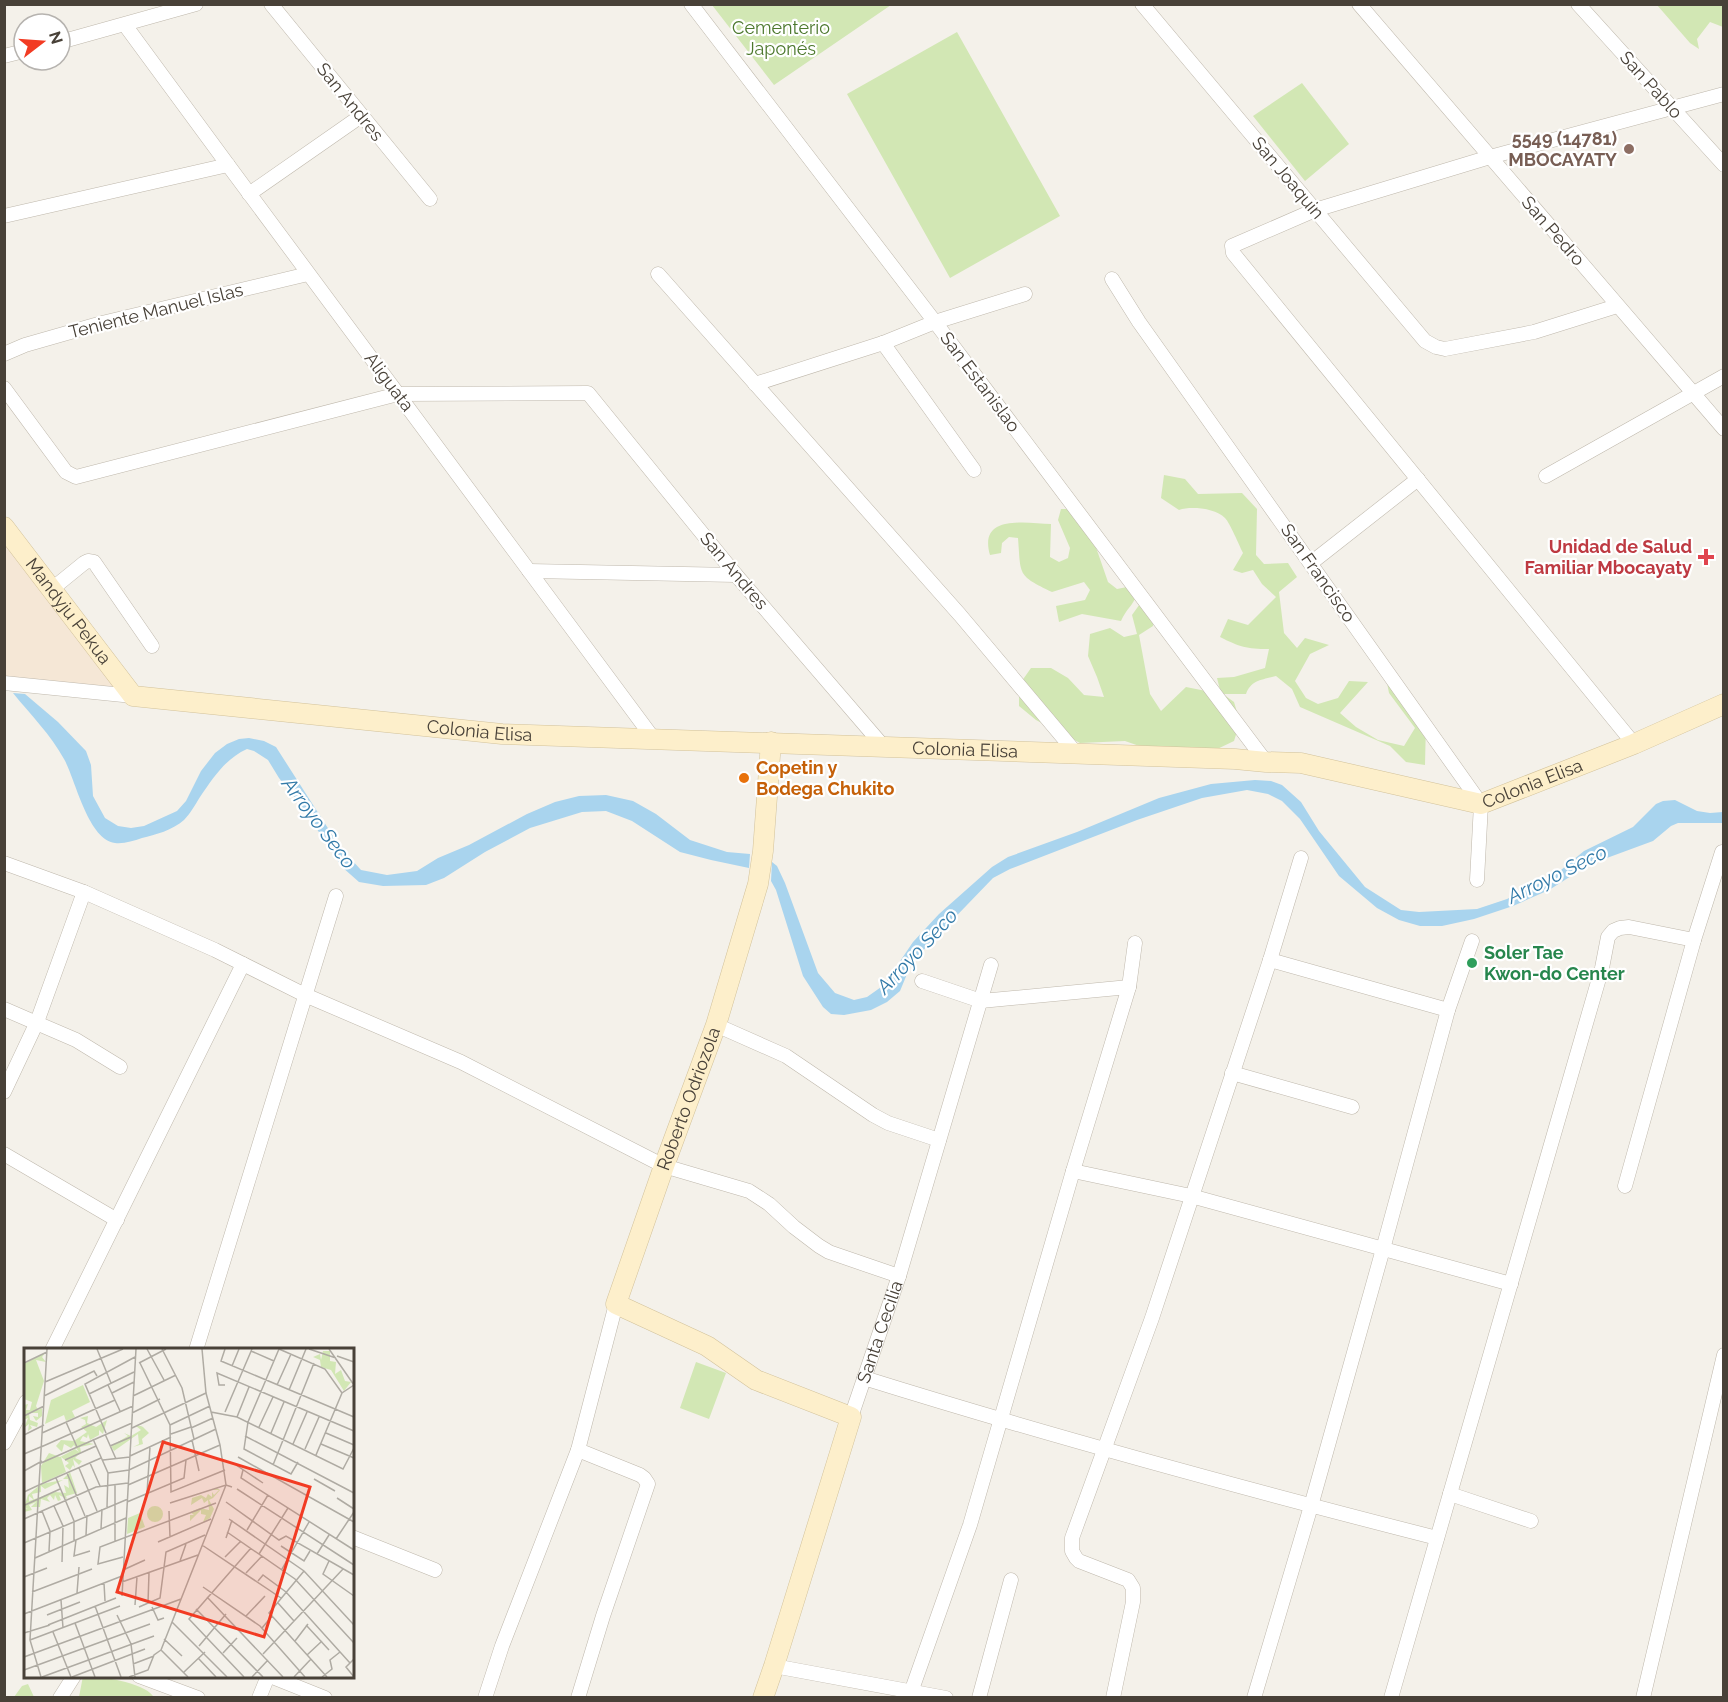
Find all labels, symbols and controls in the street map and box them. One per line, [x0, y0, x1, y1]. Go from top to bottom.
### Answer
north arrow [12, 12, 72, 72]
park label: Cementerio Japonés [732, 17, 830, 59]
text: N [45, 29, 67, 46]
street label: San Pablo [1616, 47, 1687, 123]
street label: San Andres [313, 58, 388, 145]
place label: 5549 (14781) MBOCAYATY [1508, 128, 1617, 170]
street label: San Joaquin [1248, 132, 1329, 223]
marker: 5549 (14781) MBOCAYATY [1622, 142, 1636, 156]
street label: San Pedro [1517, 192, 1589, 270]
street label: Teniente Manuel Islas [67, 279, 245, 342]
street label: San Estanislao [936, 328, 1025, 436]
street label: Aliguata [360, 348, 418, 415]
street label: San Francisco [1277, 519, 1360, 626]
street label: San Andres [696, 528, 773, 614]
place label: Unidad de Salud Familiar Mbocayaty [1525, 536, 1692, 578]
marker: Unidad de Salud Familiar Mbocayaty [1697, 548, 1715, 566]
street label: Mandyju Pekua [22, 554, 116, 668]
street label: Colonia Elisa [426, 715, 533, 745]
street label: Colonia Elisa [912, 737, 1018, 762]
street label: Colonia Elisa [1479, 754, 1585, 812]
place label: Copetin y Bodega Chukito [756, 757, 894, 799]
marker: Copetin y Bodega Chukito [737, 771, 751, 785]
water label: Arroyo Seco [276, 772, 361, 873]
water label: Arroyo Seco [1502, 840, 1611, 909]
water label: Arroyo Seco [871, 903, 963, 999]
place label: Soler Tae Kwon-do Center [1484, 942, 1625, 984]
marker: Soler Tae Kwon-do Center [1465, 956, 1479, 970]
street label: Roberto Odriozola [652, 1024, 724, 1173]
street label: Santa Cecilia [852, 1278, 907, 1386]
inset map [24, 1348, 354, 1678]

